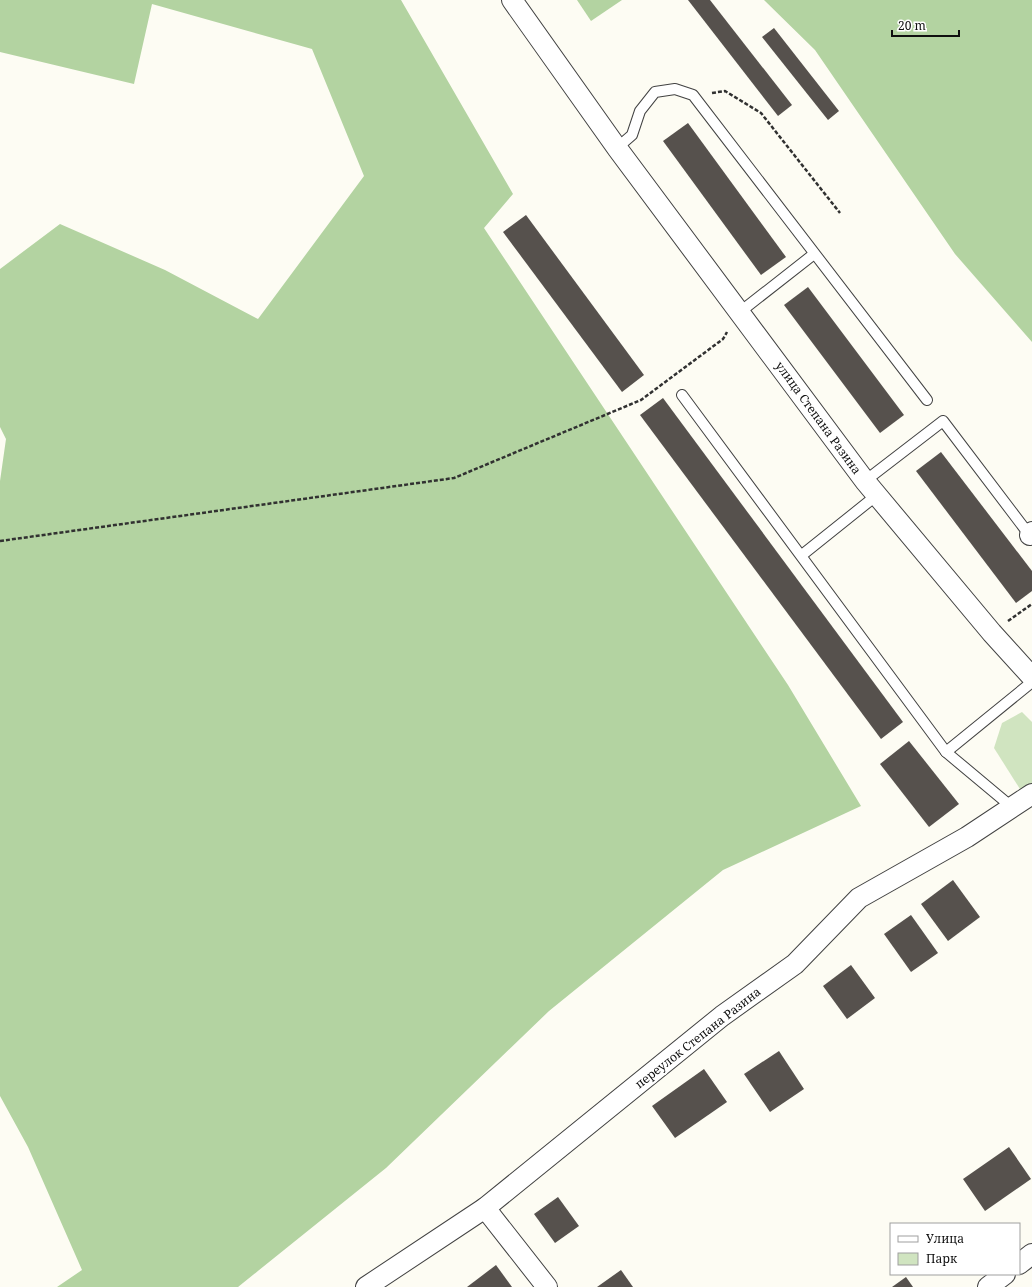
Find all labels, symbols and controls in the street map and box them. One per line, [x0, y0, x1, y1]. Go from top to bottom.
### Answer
scale bar [892, 12, 959, 38]
text: 20 m [898, 17, 926, 34]
street label: улица Степана Разина [772, 358, 865, 478]
street label: переулок Степана Разина [631, 983, 764, 1092]
legend [890, 1223, 1020, 1275]
text: Улица [926, 1230, 964, 1247]
text: Парк [926, 1250, 958, 1267]

